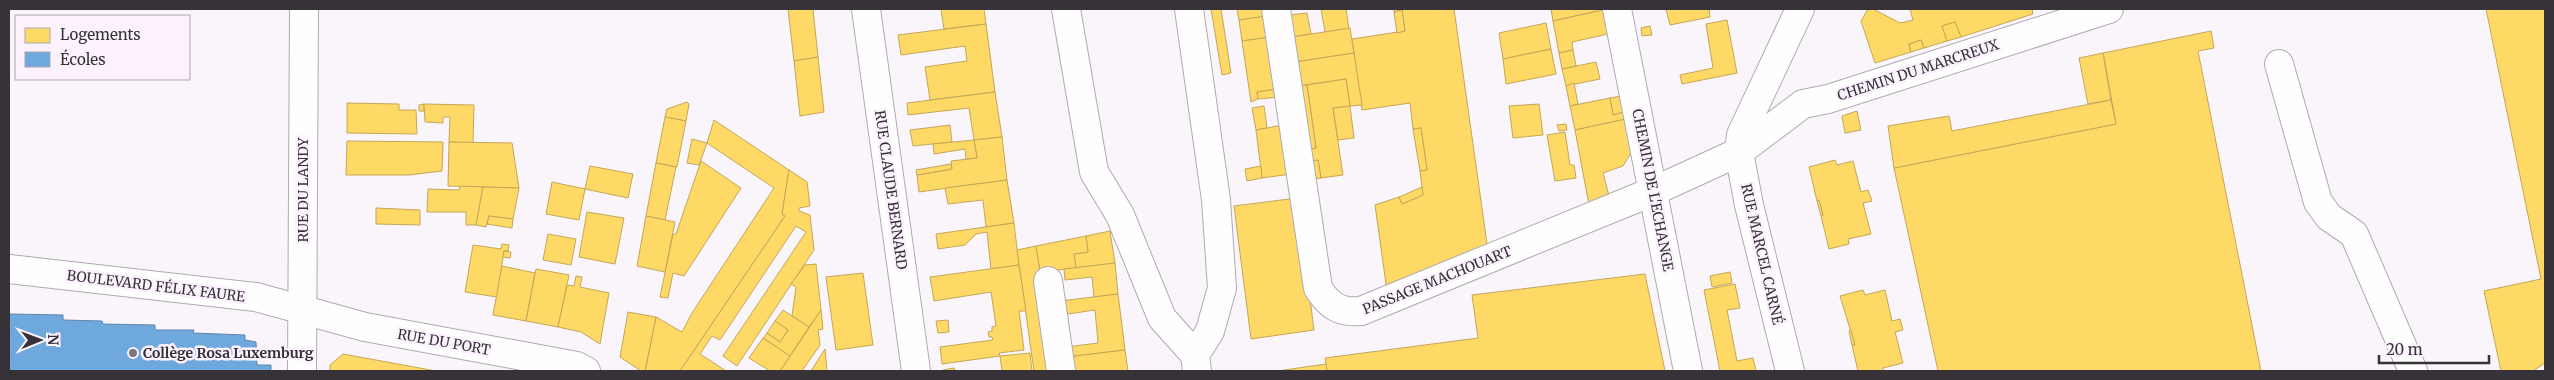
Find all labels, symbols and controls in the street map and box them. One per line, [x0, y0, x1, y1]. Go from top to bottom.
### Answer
legend [15, 15, 190, 80]
text: Logements [60, 25, 141, 44]
street label: CHEMIN DU MARCREUX [1835, 35, 2001, 105]
text: Écoles [60, 49, 106, 69]
street label: CHEMIN DE L'ECHANGE [1628, 107, 1678, 273]
street label: RUE CLAUDE BERNARD [871, 109, 911, 271]
street label: RUE DU LANDY [294, 136, 312, 243]
street label: RUE MARCEL CARNÉ [1737, 182, 1787, 326]
street label: PASSAGE MACHOUART [1360, 242, 1514, 318]
street label: BOULEVARD FÉLIX FAURE [66, 266, 246, 306]
north arrow [15, 315, 65, 365]
street label: RUE DU PORT [396, 325, 492, 359]
scale bar [2379, 332, 2489, 364]
text: N [44, 334, 62, 345]
text: 20 m [2386, 340, 2423, 359]
place label: Collège Rosa Luxemburg [143, 344, 314, 362]
marker: Collège Rosa Luxemburg [127, 347, 139, 359]

